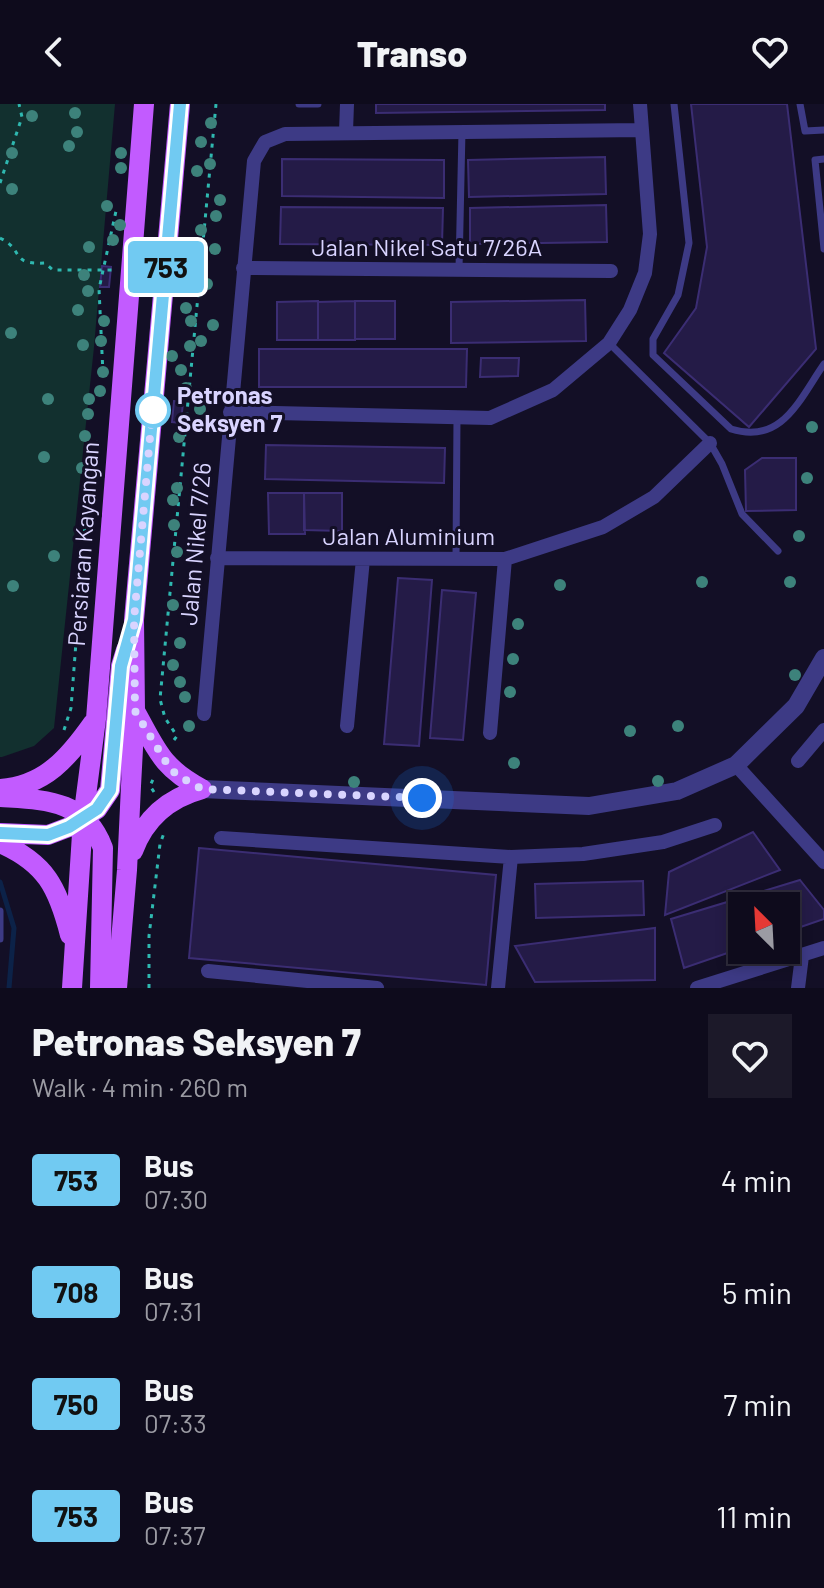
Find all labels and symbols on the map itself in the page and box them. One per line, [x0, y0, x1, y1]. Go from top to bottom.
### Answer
street label: Jalan Nikel Satu 7/26A [312, 232, 542, 261]
line badge: 753 [120, 241, 212, 293]
place label: Petronas Seksyen 7 [177, 380, 282, 437]
marker: Petronas Seksyen 7 [136, 393, 170, 427]
street label: Persiaran Kayangan [61, 441, 104, 647]
street label: Jalan Nikel 7/26 [173, 461, 216, 627]
street label: Jalan Aluminium [323, 521, 495, 550]
your location [402, 778, 442, 818]
north arrow [728, 892, 800, 964]

